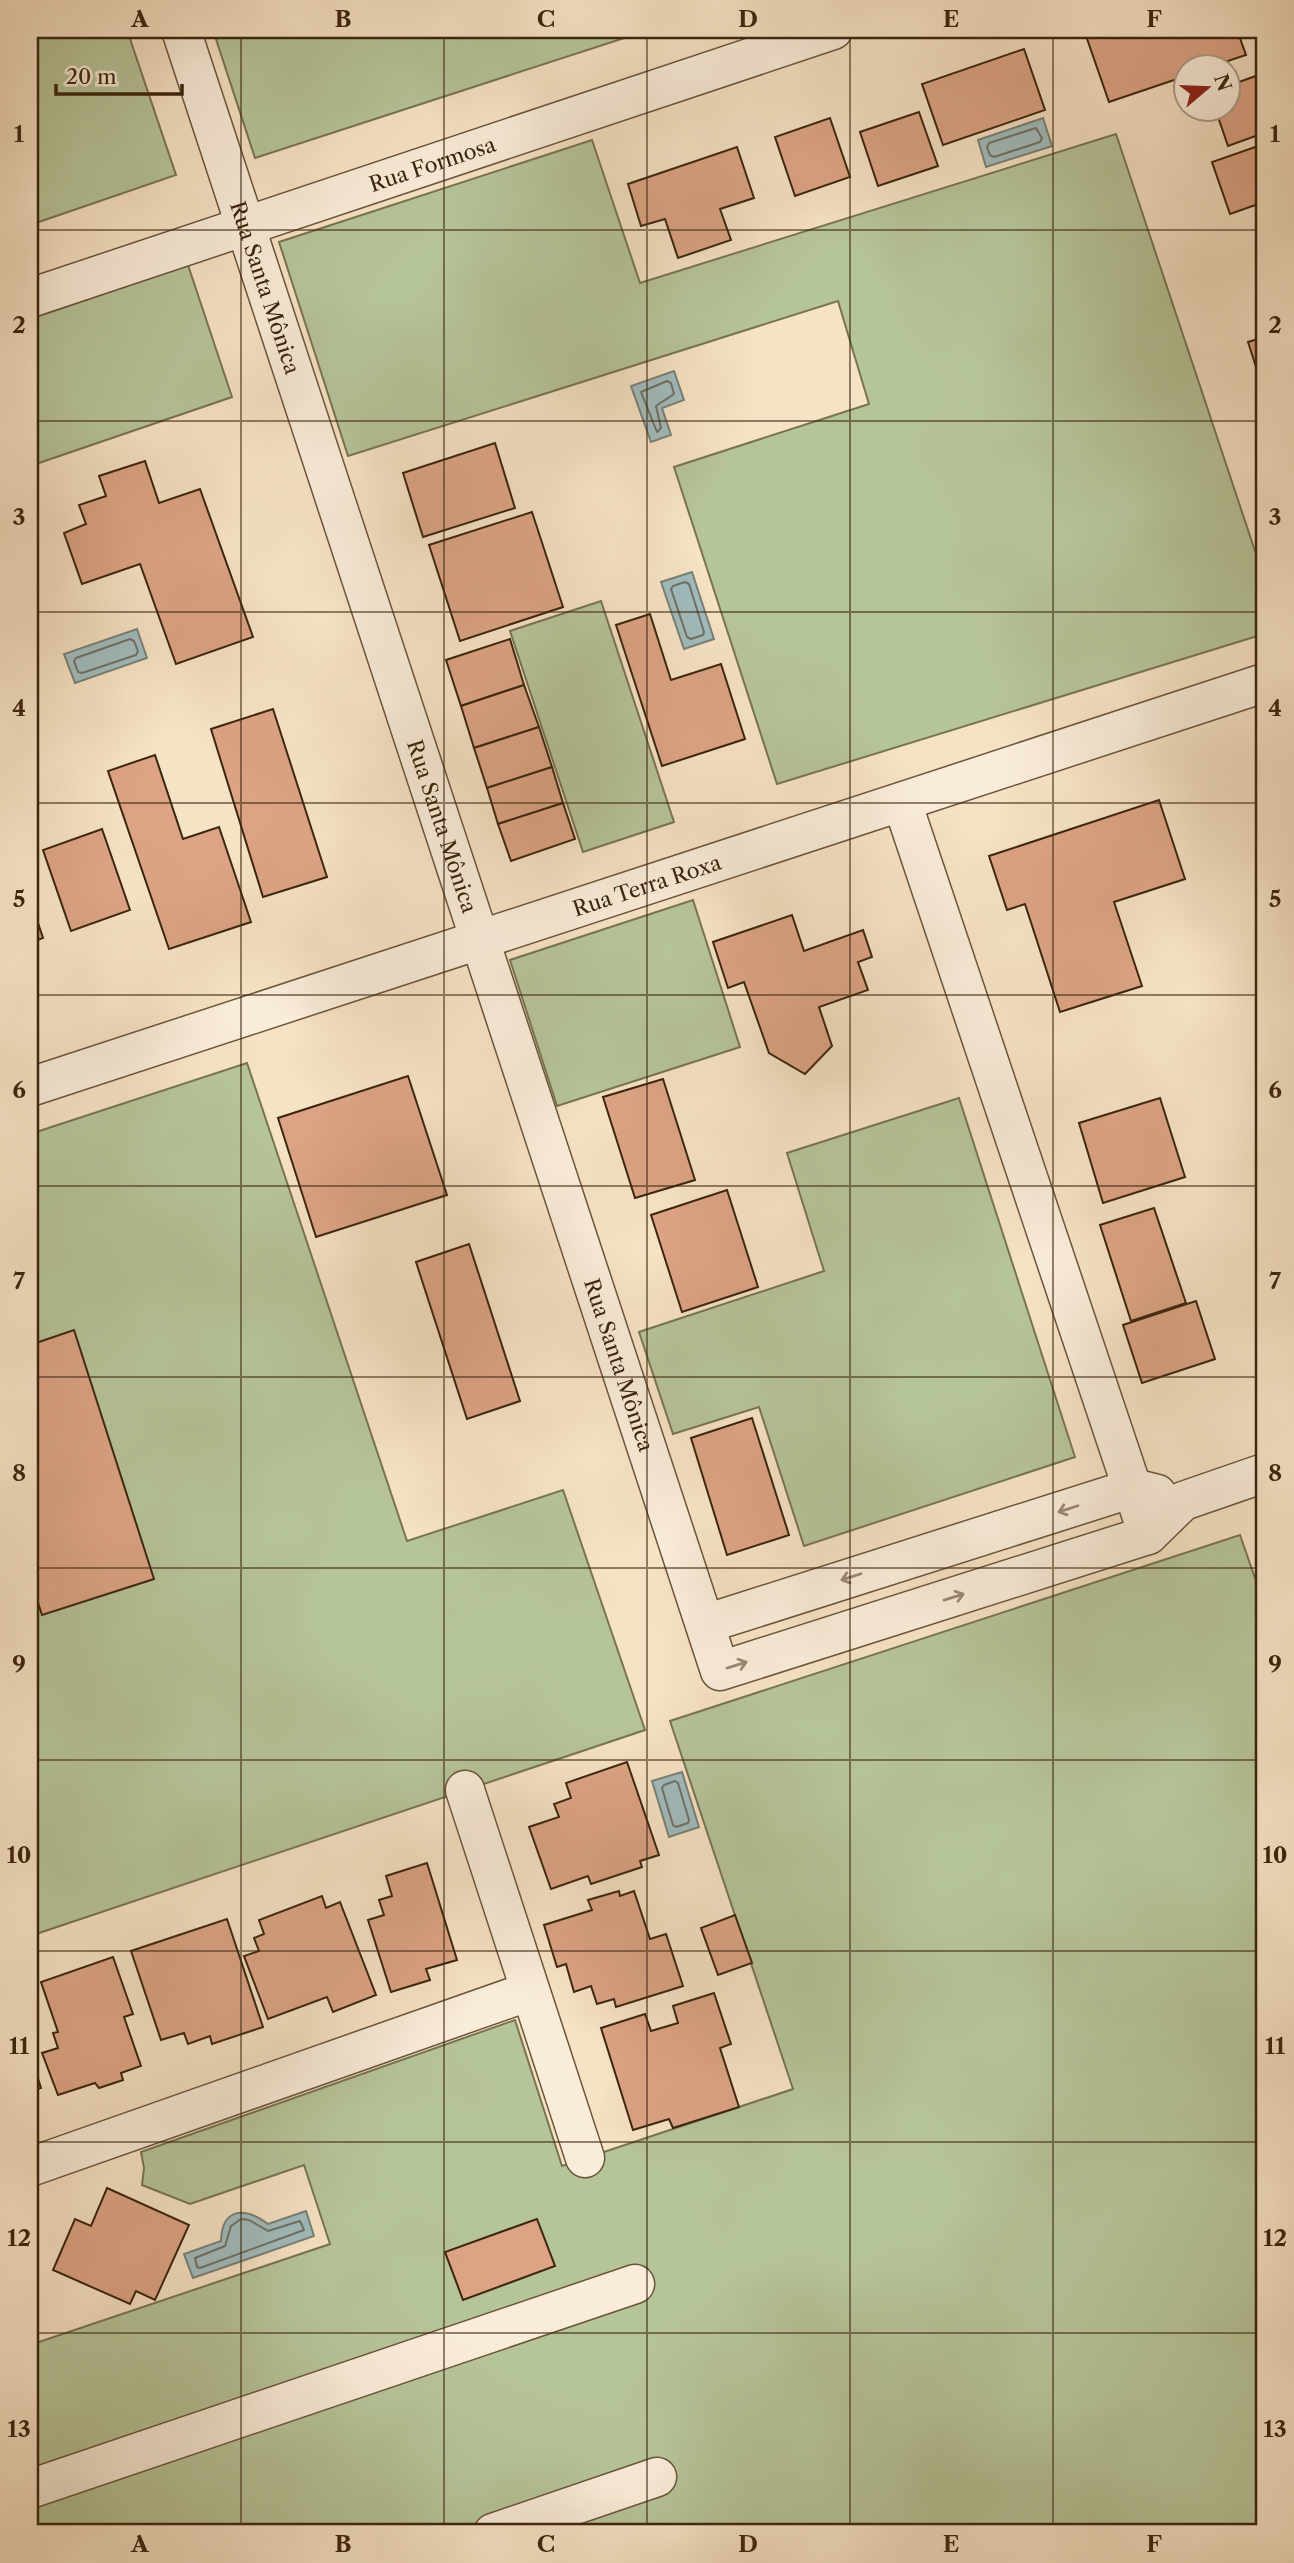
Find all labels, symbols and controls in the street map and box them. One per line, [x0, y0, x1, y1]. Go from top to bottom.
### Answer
text: A [130, 5, 150, 33]
text: B [334, 5, 352, 33]
text: C [537, 5, 555, 33]
text: D [738, 5, 758, 33]
text: E [943, 5, 959, 33]
text: F [1146, 5, 1162, 33]
scale bar [56, 52, 182, 96]
north arrow [1172, 52, 1242, 122]
text: 20 m [66, 64, 117, 89]
text: N [1209, 71, 1236, 94]
text: 1 [14, 120, 25, 148]
text: 1 [1270, 120, 1281, 148]
street label: Rua Formosa [366, 131, 500, 197]
street label: Rua Santa Mônica [226, 198, 306, 378]
text: 2 [12, 311, 26, 339]
text: 2 [1268, 311, 1282, 339]
text: 3 [13, 503, 26, 531]
text: 3 [1269, 503, 1282, 531]
text: 4 [12, 694, 26, 722]
text: 4 [1268, 694, 1282, 722]
street label: Rua Santa Mônica [402, 736, 483, 917]
street label: Rua Terra Roxa [569, 849, 725, 921]
text: 5 [13, 885, 25, 913]
text: 5 [1269, 885, 1281, 913]
text: 6 [12, 1076, 26, 1104]
text: 6 [1268, 1076, 1282, 1104]
text: 7 [13, 1267, 25, 1295]
text: 7 [1269, 1267, 1281, 1295]
street label: Rua Santa Mônica [579, 1275, 660, 1455]
text: 8 [12, 1459, 26, 1487]
text: 8 [1268, 1459, 1282, 1487]
one-way arrow [1057, 1503, 1079, 1516]
one-way arrow [840, 1572, 862, 1585]
one-way arrow [943, 1590, 965, 1602]
text: 9 [12, 1650, 26, 1678]
text: 9 [1268, 1650, 1282, 1678]
one-way arrow [726, 1658, 748, 1671]
text: 10 [7, 1841, 31, 1869]
text: 10 [1263, 1841, 1287, 1869]
text: 11 [9, 2032, 30, 2060]
text: 11 [1265, 2032, 1286, 2060]
text: 12 [7, 2224, 31, 2252]
text: 12 [1263, 2224, 1287, 2252]
text: 13 [7, 2415, 31, 2443]
text: 13 [1263, 2415, 1287, 2443]
text: A [130, 2530, 150, 2558]
text: B [334, 2530, 352, 2558]
text: C [537, 2530, 555, 2558]
text: D [738, 2530, 758, 2558]
text: E [943, 2530, 959, 2558]
text: F [1146, 2530, 1162, 2558]

